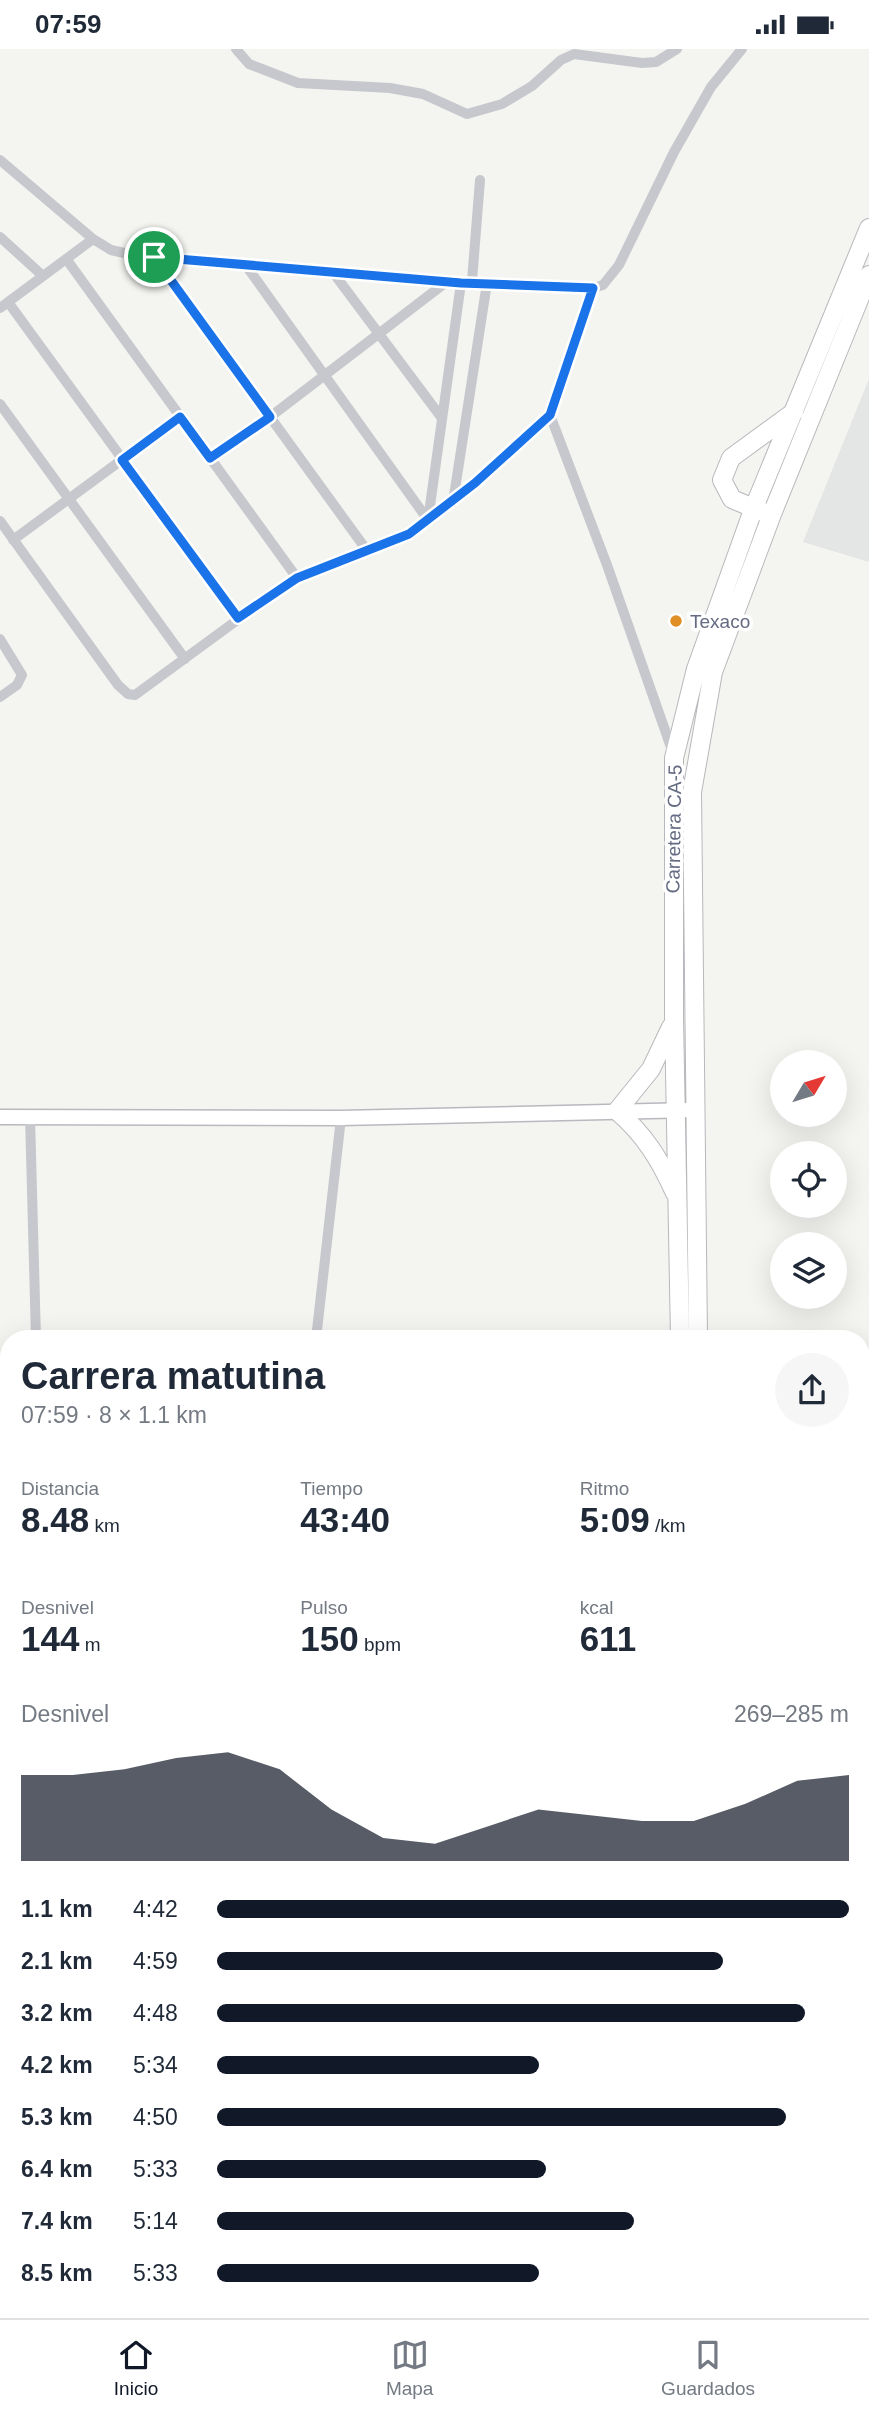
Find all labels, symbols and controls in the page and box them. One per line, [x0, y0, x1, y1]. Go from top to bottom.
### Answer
text: 07:59 [35, 9, 102, 39]
pin [124, 227, 184, 287]
icon: arrive [135, 238, 173, 276]
place label: Texaco [690, 611, 750, 632]
marker: Texaco [668, 613, 684, 629]
street label: Carretera CA-5 [662, 764, 686, 894]
north arrow [770, 1050, 847, 1127]
map controls [770, 1050, 847, 1309]
button: locate [770, 1141, 847, 1218]
button: layers [770, 1232, 847, 1309]
button: share [775, 1353, 849, 1427]
text: Carrera matutina [21, 1355, 325, 1397]
text: 07:59 · 8 × 1.1 km [21, 1402, 207, 1428]
text: Distancia [21, 1478, 99, 1499]
text: Tiempo [300, 1478, 363, 1499]
text: Ritmo [580, 1478, 629, 1499]
text: 8.48 [21, 1500, 89, 1539]
text: 43:40 [300, 1500, 390, 1539]
text: 5:09 [580, 1500, 650, 1539]
text: km [89, 1515, 120, 1536]
text: /km [650, 1515, 686, 1536]
text: Desnivel [21, 1597, 94, 1618]
text: Pulso [300, 1597, 348, 1618]
text: kcal [580, 1597, 613, 1618]
text: 144 [21, 1619, 79, 1658]
text: 150 [300, 1619, 359, 1658]
text: 611 [580, 1619, 636, 1658]
text: m [79, 1634, 101, 1655]
text: bpm [359, 1634, 401, 1655]
text: Desnivel [21, 1701, 109, 1727]
text: 269–285 m [734, 1701, 849, 1727]
text: 1.1 km [21, 1896, 93, 1922]
text: 4:42 [133, 1896, 178, 1922]
text: 2.1 km [21, 1948, 93, 1974]
text: 4:59 [133, 1948, 178, 1974]
text: 3.2 km [21, 2000, 93, 2026]
text: 4:48 [133, 2000, 178, 2026]
text: 4.2 km [21, 2052, 93, 2078]
text: 5:34 [133, 2052, 178, 2078]
text: 5.3 km [21, 2104, 93, 2130]
text: 4:50 [133, 2104, 178, 2130]
text: 6.4 km [21, 2156, 93, 2182]
text: 5:33 [133, 2156, 178, 2182]
text: 7.4 km [21, 2208, 93, 2234]
text: 5:14 [133, 2208, 178, 2234]
text: 8.5 km [21, 2260, 93, 2286]
text: 5:33 [133, 2260, 178, 2286]
tab: Inicio [114, 2336, 158, 2400]
tab: Mapa [386, 2336, 433, 2400]
tab: Guardados [661, 2336, 755, 2400]

